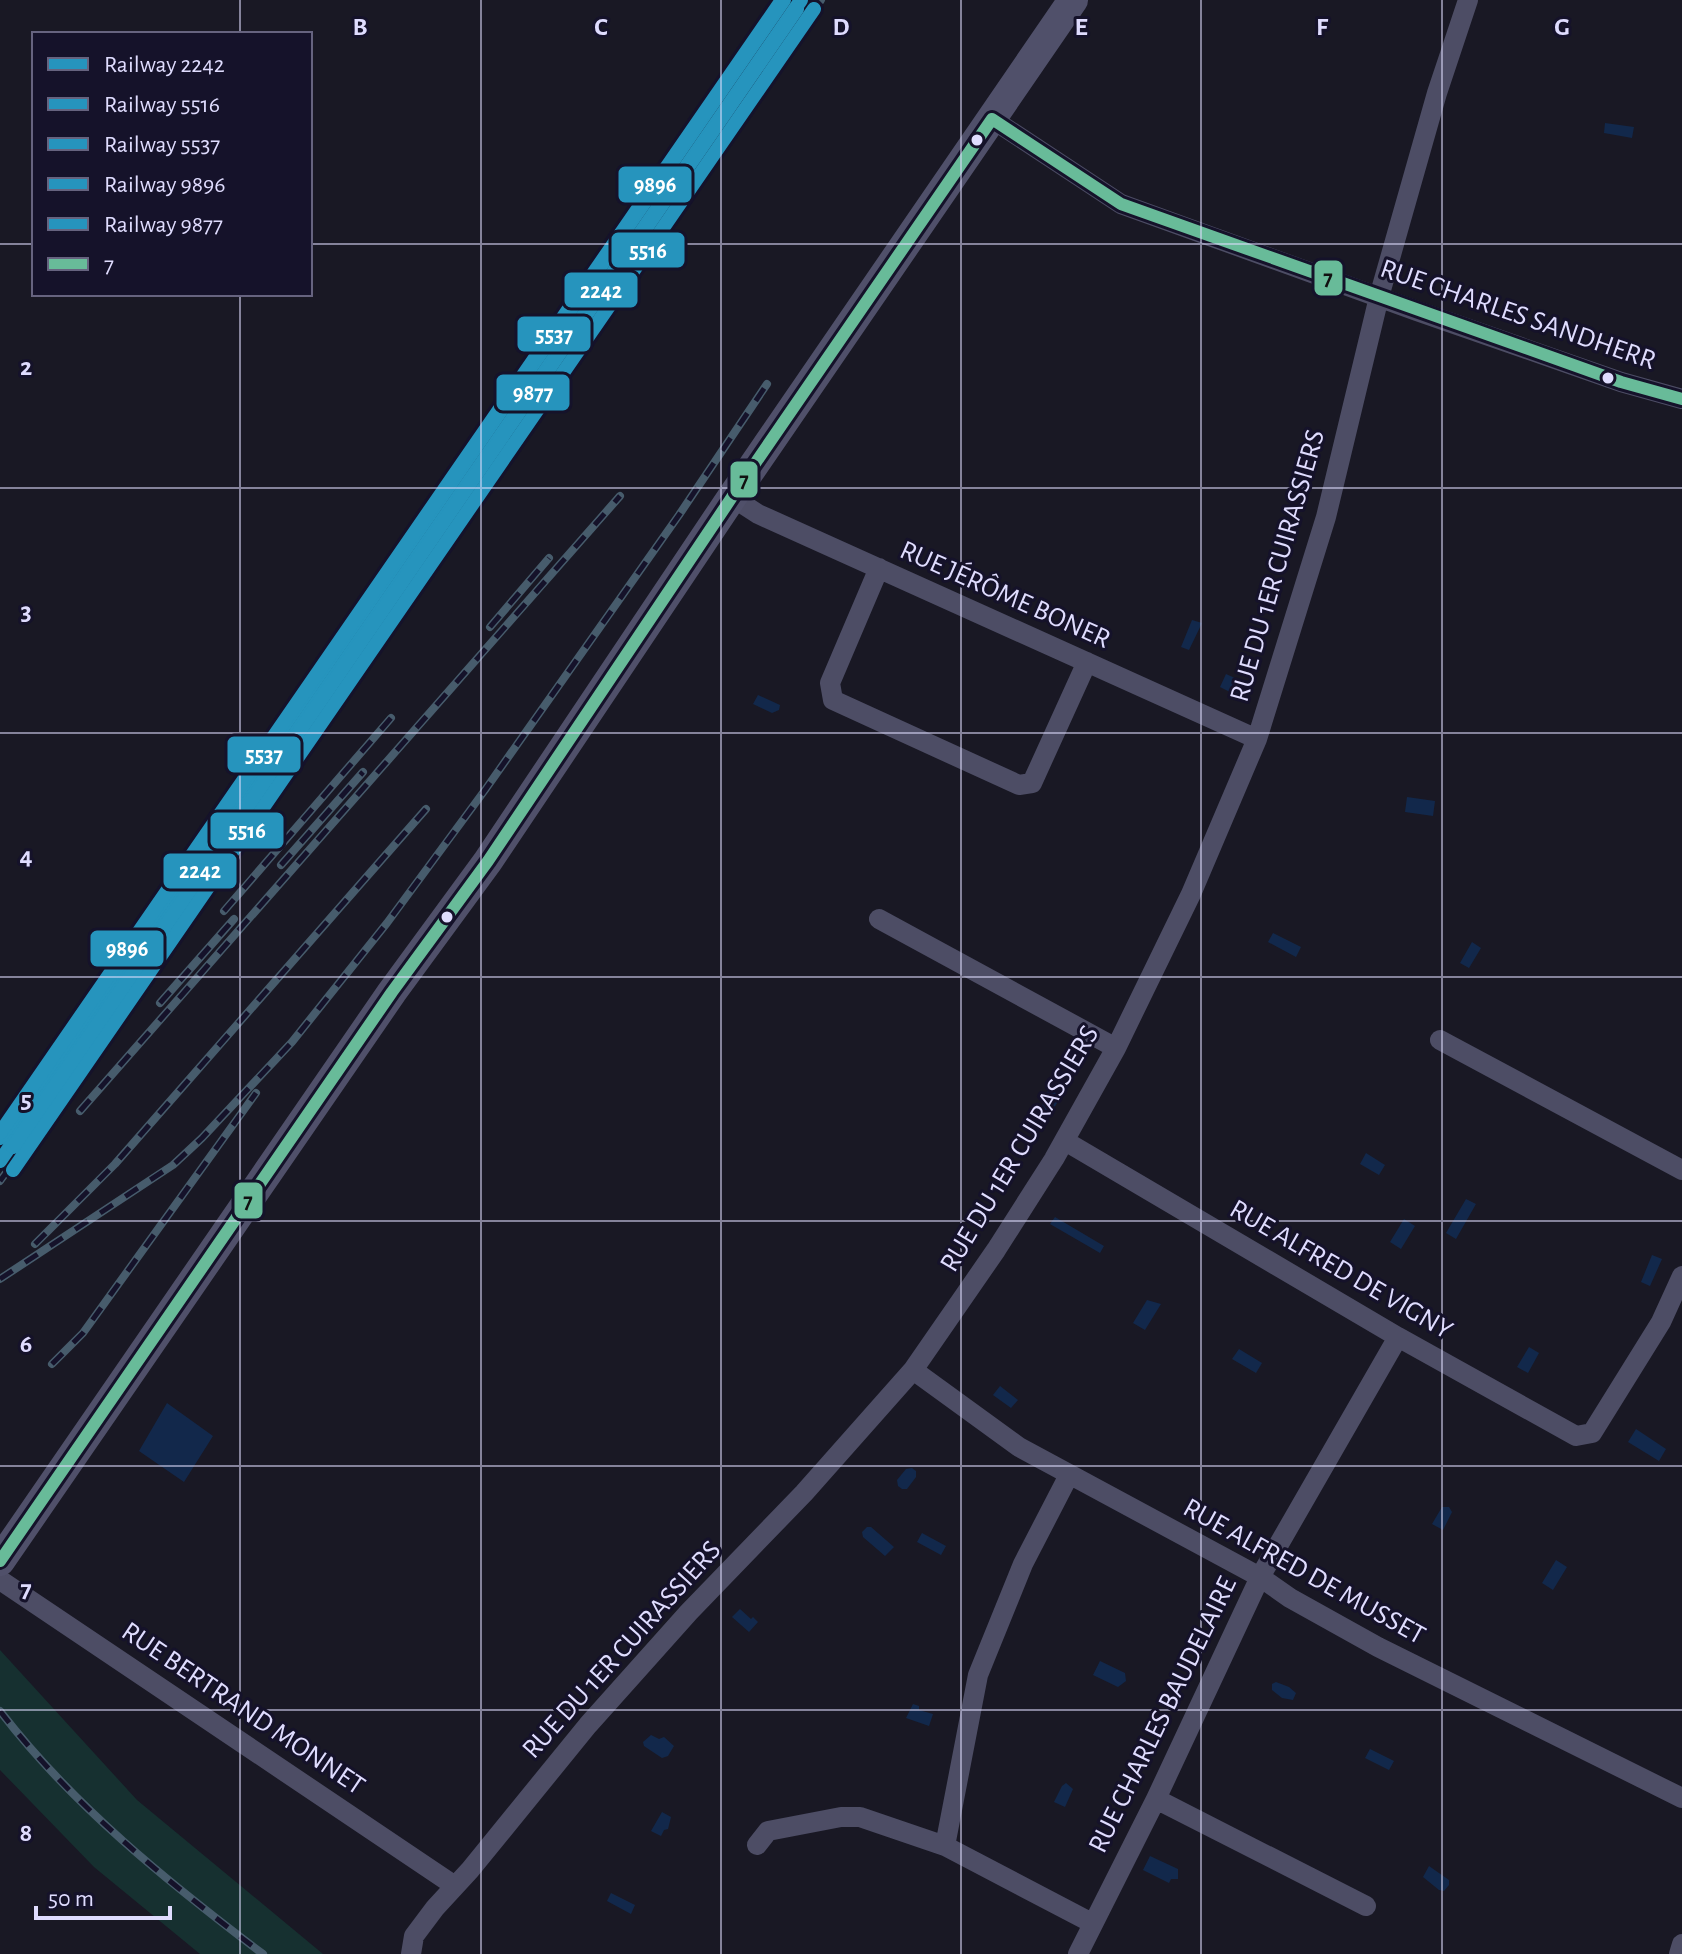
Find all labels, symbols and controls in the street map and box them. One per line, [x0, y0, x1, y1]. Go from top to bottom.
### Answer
text: B [352, 14, 368, 40]
text: C [594, 14, 608, 40]
text: D [832, 14, 850, 40]
text: E [1074, 14, 1088, 40]
text: F [1316, 14, 1329, 40]
text: G [1554, 14, 1570, 40]
legend [32, 32, 312, 296]
text: Railway 2242 [104, 53, 225, 77]
text: Railway 5516 [104, 93, 220, 117]
unlabelled marker [969, 132, 985, 148]
text: Railway 5537 [104, 133, 220, 157]
line badge: 9896 [617, 165, 693, 204]
text: Railway 9896 [104, 173, 226, 197]
text: 9896 [634, 174, 676, 196]
text: Railway 9877 [104, 213, 223, 237]
line badge: 5516 [610, 231, 686, 269]
text: 5516 [629, 240, 667, 262]
text: 7 [104, 253, 114, 277]
street label: RUE CHARLES SANDHERR [1377, 255, 1659, 375]
line badge: 7 [1313, 259, 1344, 297]
text: 7 [1323, 267, 1333, 289]
line badge: 2242 [563, 271, 639, 309]
text: 2242 [580, 280, 622, 302]
line badge: 5537 [516, 315, 592, 353]
text: 5537 [535, 324, 573, 346]
text: 2 [20, 354, 32, 380]
unlabelled marker [1600, 370, 1616, 386]
line badge: 9877 [495, 373, 571, 412]
text: 9877 [513, 382, 553, 404]
street label: RUE DU 1ER CUIRASSIERS [1226, 427, 1330, 705]
line badge: 7 [729, 460, 759, 499]
text: 7 [739, 469, 749, 491]
street label: RUE JÉRÔME BONER [896, 533, 1116, 654]
text: 3 [20, 599, 32, 625]
line badge: 5537 [226, 735, 302, 774]
text: 5537 [245, 744, 283, 766]
line badge: 5516 [209, 811, 285, 850]
text: 5516 [228, 820, 266, 842]
text: 4 [19, 843, 33, 869]
line badge: 2242 [162, 852, 238, 890]
text: 2242 [179, 860, 221, 882]
unlabelled marker [439, 909, 455, 925]
line badge: 9896 [89, 929, 165, 968]
text: 9896 [106, 938, 148, 960]
street label: RUE DU 1ER CUIRASSIERS [935, 1021, 1105, 1277]
text: 5 [20, 1087, 32, 1113]
line badge: 7 [233, 1181, 264, 1220]
text: 7 [243, 1190, 253, 1212]
street label: RUE ALFRED DE VIGNY [1225, 1195, 1457, 1345]
text: 6 [20, 1331, 32, 1357]
street label: RUE ALFRED DE MUSSET [1178, 1494, 1430, 1650]
street label: RUE DU 1ER CUIRASSIERS [517, 1536, 727, 1764]
street label: RUE CHARLES BAUDELAIRE [1084, 1573, 1242, 1857]
text: 7 [20, 1576, 32, 1602]
street label: RUE BERTRAND MONNET [117, 1617, 370, 1801]
text: 8 [20, 1820, 32, 1846]
scale bar [36, 1870, 170, 1920]
text: 50 m [48, 1887, 94, 1911]

